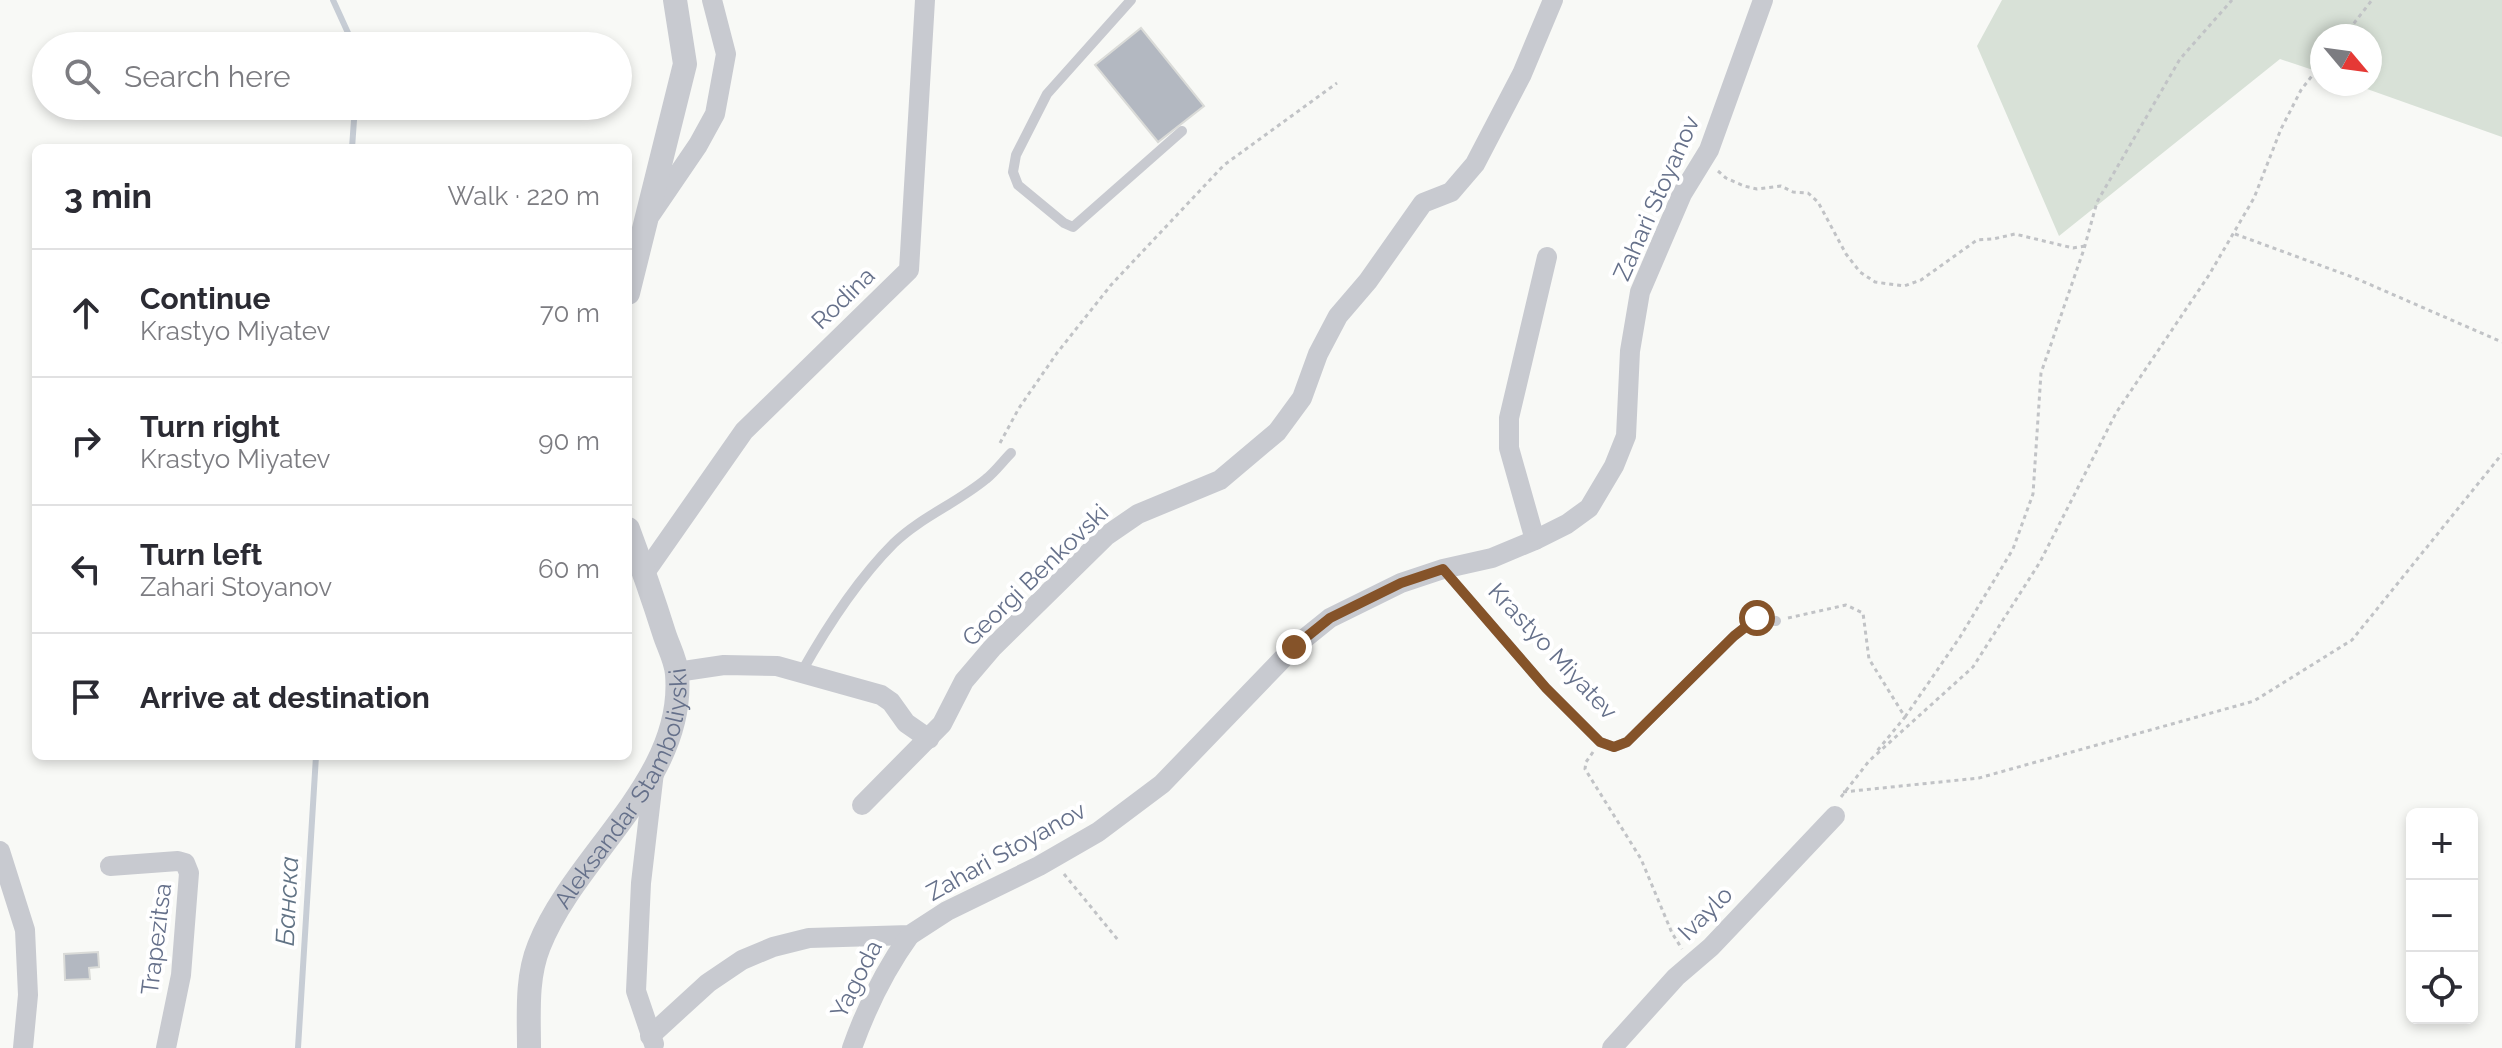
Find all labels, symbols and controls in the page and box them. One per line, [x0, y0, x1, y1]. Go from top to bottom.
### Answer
north arrow [2310, 24, 2382, 96]
search box [32, 32, 632, 120]
icon: search [60, 54, 104, 98]
text: Search here [124, 59, 291, 94]
street label: Zahari Stoyanov [1607, 111, 1705, 285]
text: 3 min [64, 176, 152, 216]
text: Walk · 220 m [447, 181, 600, 211]
street label: Rodina [805, 261, 881, 335]
text: Continue [140, 281, 271, 316]
icon: ahead [64, 291, 108, 335]
text: 70 m [540, 298, 600, 328]
text: Krastyo Miyatev [140, 316, 330, 346]
text: Turn right [140, 409, 280, 444]
icon: right [64, 419, 108, 463]
text: 90 m [538, 426, 600, 456]
text: Krastyo Miyatev [140, 444, 330, 474]
street label: Georgi Benkovski [956, 498, 1114, 652]
text: Turn left [140, 537, 262, 572]
icon: left [64, 547, 108, 591]
text: 60 m [538, 554, 600, 584]
text: Zahari Stoyanov [140, 572, 332, 602]
street label: Krastyo Miyatev [1482, 577, 1624, 725]
route start [1739, 600, 1775, 636]
route end [1276, 629, 1312, 665]
street label: Aleksandar Stamboliyski [547, 667, 692, 914]
icon: arrive [64, 675, 108, 719]
text: Arrive at destination [140, 680, 430, 715]
street label: Zahari Stoyanov [921, 795, 1091, 907]
map controls [2406, 808, 2478, 1024]
button: + [2406, 808, 2478, 880]
water label: Банска [270, 855, 304, 947]
street label: Ivaylo [1672, 880, 1738, 946]
button: − [2406, 880, 2478, 952]
street label: Trapezitsa [135, 881, 177, 997]
street label: Yagoda [824, 935, 888, 1023]
button: locate [2406, 952, 2478, 1024]

